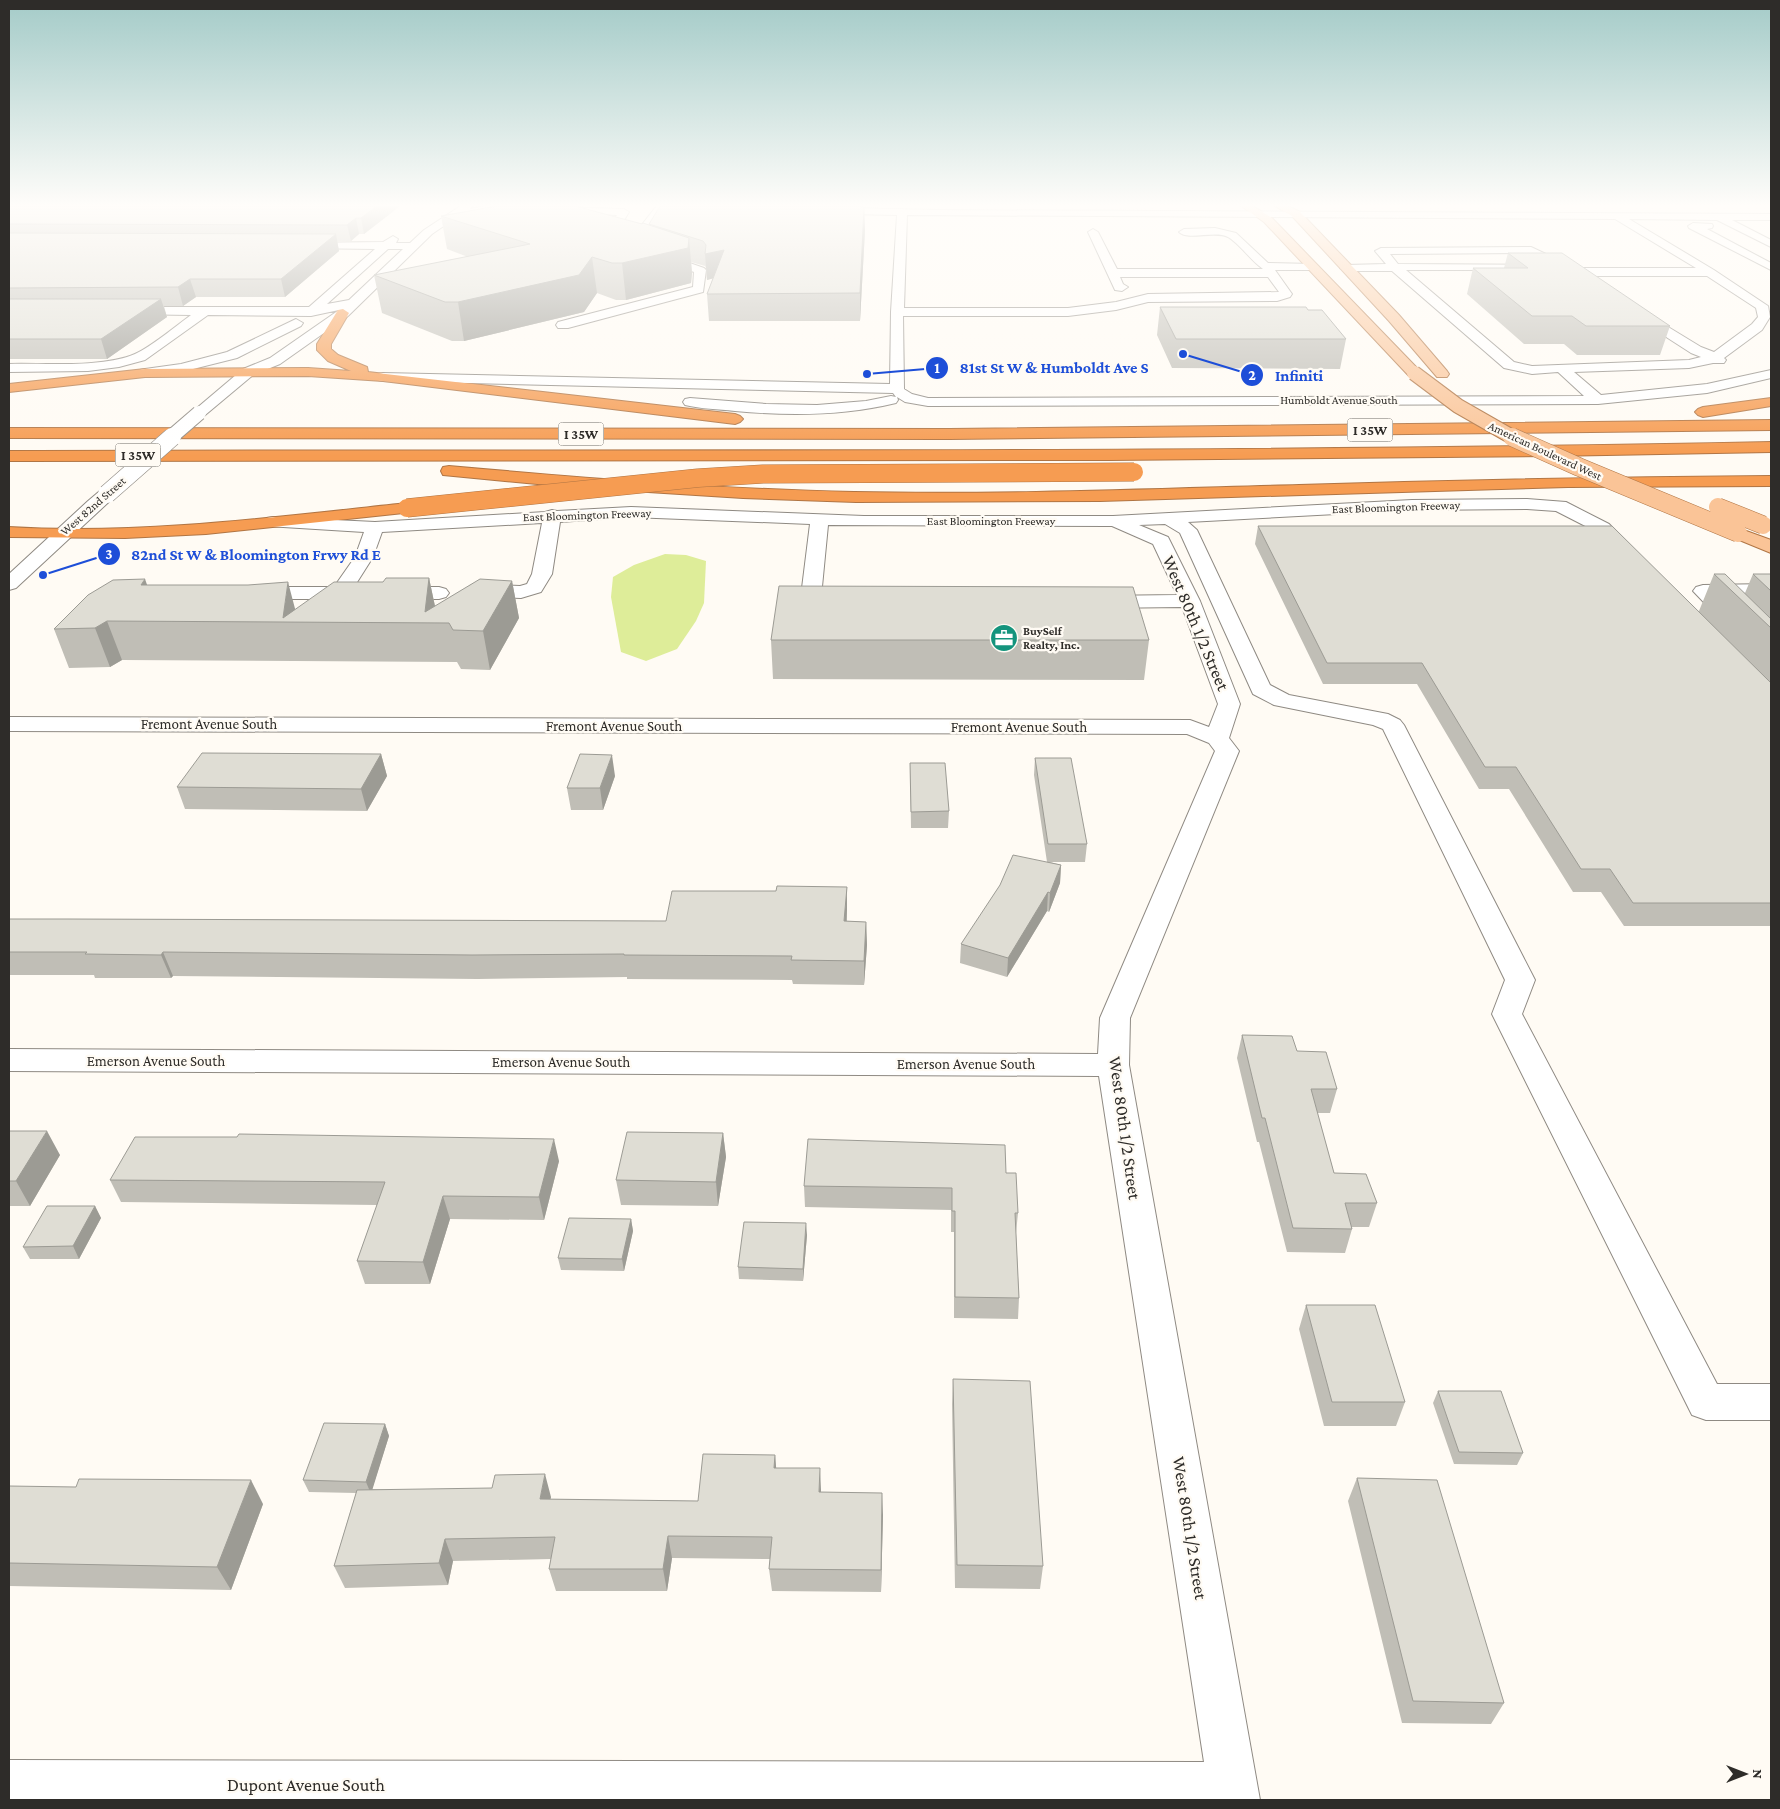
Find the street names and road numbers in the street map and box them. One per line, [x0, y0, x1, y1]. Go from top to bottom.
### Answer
street label: Humboldt Avenue South [1280, 393, 1398, 407]
road number: I 35W [1348, 418, 1392, 442]
street label: American Boulevard West [1486, 419, 1605, 484]
road number: I 35W [558, 422, 604, 446]
road number: I 35W [116, 444, 160, 466]
street label: West 82nd Street [57, 473, 129, 538]
street label: East Bloomington Freeway [1332, 498, 1461, 516]
street label: East Bloomington Freeway [523, 506, 652, 524]
street label: East Bloomington Freeway [927, 514, 1056, 528]
street label: West 80th 1/2 Street [1159, 552, 1234, 694]
street label: Fremont Avenue South [141, 716, 277, 732]
street label: Fremont Avenue South [546, 718, 682, 734]
street label: Fremont Avenue South [951, 719, 1087, 735]
street label: Emerson Avenue South [87, 1053, 225, 1069]
street label: Emerson Avenue South [492, 1054, 630, 1070]
street label: West 80th 1/2 Street [1105, 1055, 1145, 1202]
street label: Emerson Avenue South [897, 1056, 1035, 1072]
street label: West 80th 1/2 Street [1169, 1455, 1211, 1602]
street label: Dupont Avenue South [227, 1775, 385, 1795]

